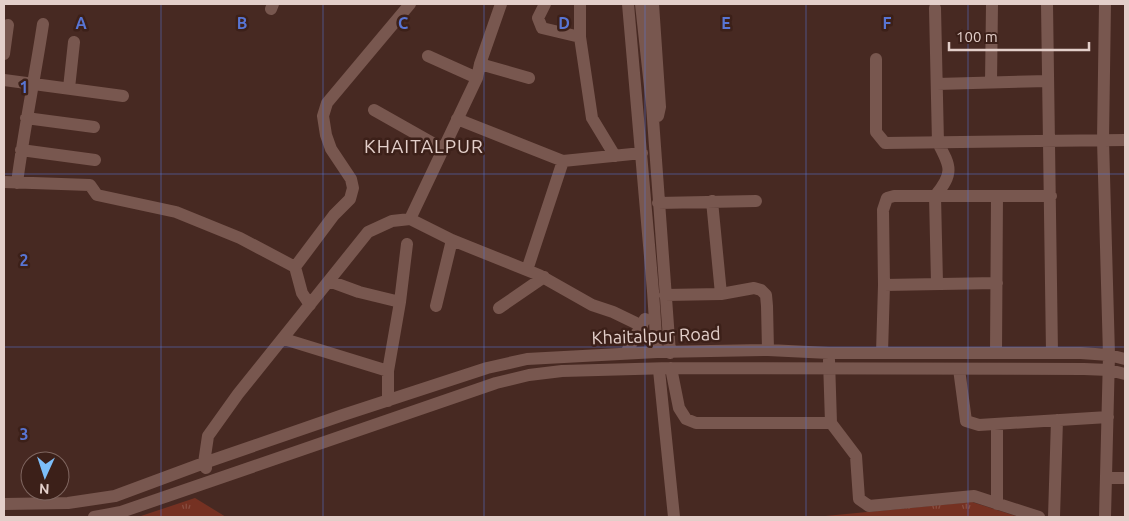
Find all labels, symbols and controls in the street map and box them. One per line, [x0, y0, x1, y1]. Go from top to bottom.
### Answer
text: A [75, 14, 87, 32]
text: B [237, 14, 247, 32]
text: C [398, 14, 408, 32]
text: D [558, 14, 570, 32]
text: E [721, 14, 731, 32]
text: F [883, 14, 892, 32]
scale bar [949, 20, 1089, 52]
text: 100 m [956, 28, 998, 45]
text: 1 [19, 78, 29, 96]
district label: KHAITALPUR [364, 135, 484, 157]
text: 2 [19, 251, 29, 269]
street label: Khaitalpur Road [591, 323, 721, 347]
text: 3 [19, 425, 29, 443]
north arrow [20, 451, 70, 501]
text: N [39, 481, 50, 497]

